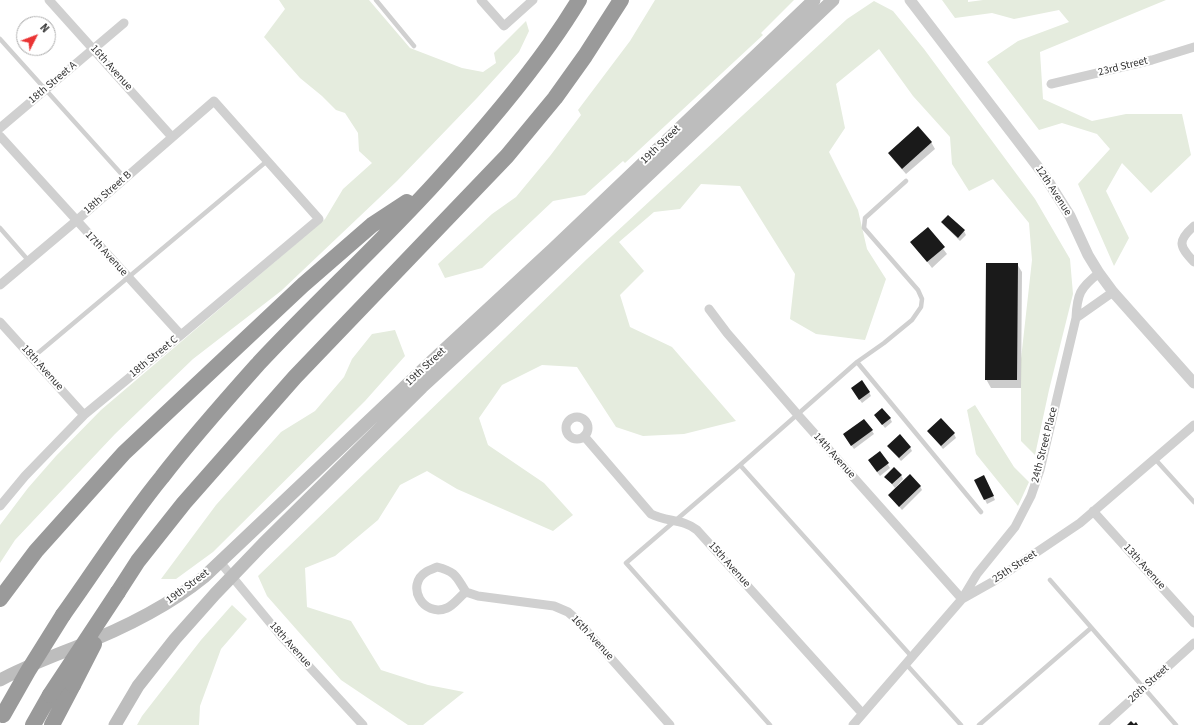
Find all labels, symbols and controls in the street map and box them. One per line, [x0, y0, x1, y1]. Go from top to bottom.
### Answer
north arrow [16, 16, 56, 56]
text: N [37, 21, 53, 36]
street label: 16th Avenue [87, 43, 135, 93]
street label: 23rd Street [1097, 54, 1149, 80]
street label: 18th Street A [26, 59, 80, 107]
street label: 19th Street [638, 123, 684, 167]
street label: 12th Avenue [1032, 164, 1074, 218]
street label: 18th Street B [81, 169, 135, 217]
street label: 17th Avenue [82, 229, 130, 279]
street label: 18th Street C [127, 333, 181, 381]
street label: 18th Avenue [18, 343, 66, 393]
street label: 19th Street [403, 345, 449, 389]
street label: 24th Street Place [1029, 406, 1061, 484]
street label: 14th Avenue [810, 431, 858, 481]
street label: 15th Avenue [705, 540, 753, 590]
street label: 13th Avenue [1120, 542, 1168, 592]
street label: 25th Street [990, 548, 1040, 586]
street label: 19th Street [164, 567, 212, 607]
street label: 16th Avenue [568, 613, 616, 663]
street label: 18th Avenue [266, 620, 314, 670]
street label: 26th Street [1126, 662, 1172, 706]

